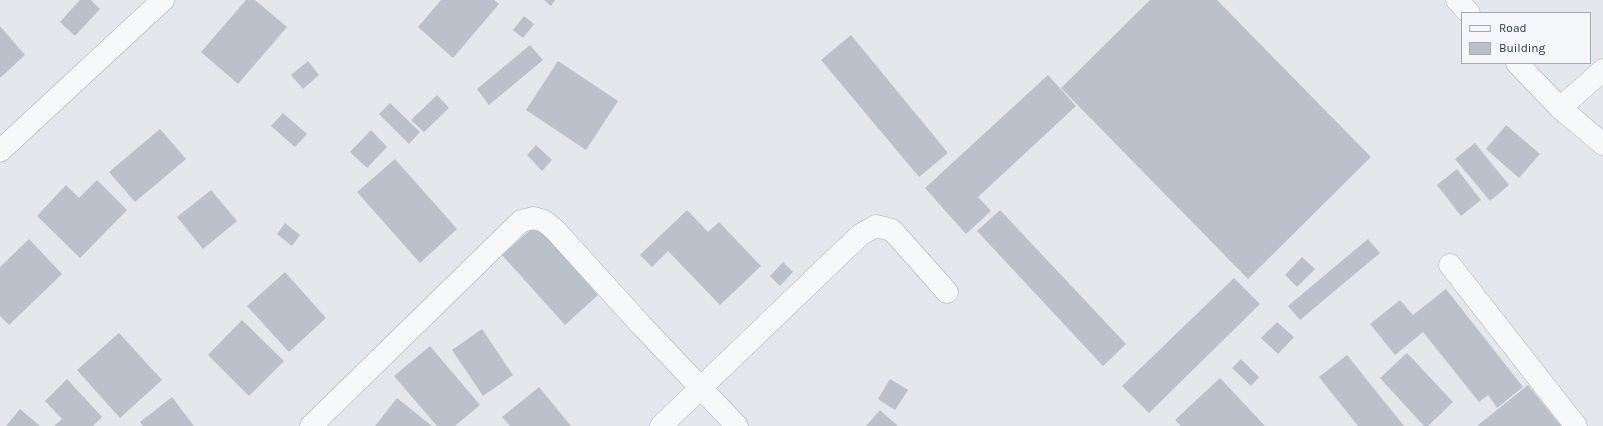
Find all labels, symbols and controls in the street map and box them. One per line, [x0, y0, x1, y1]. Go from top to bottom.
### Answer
legend [1461, 12, 1591, 64]
text: Road [1499, 21, 1527, 35]
text: Building [1499, 41, 1545, 55]

